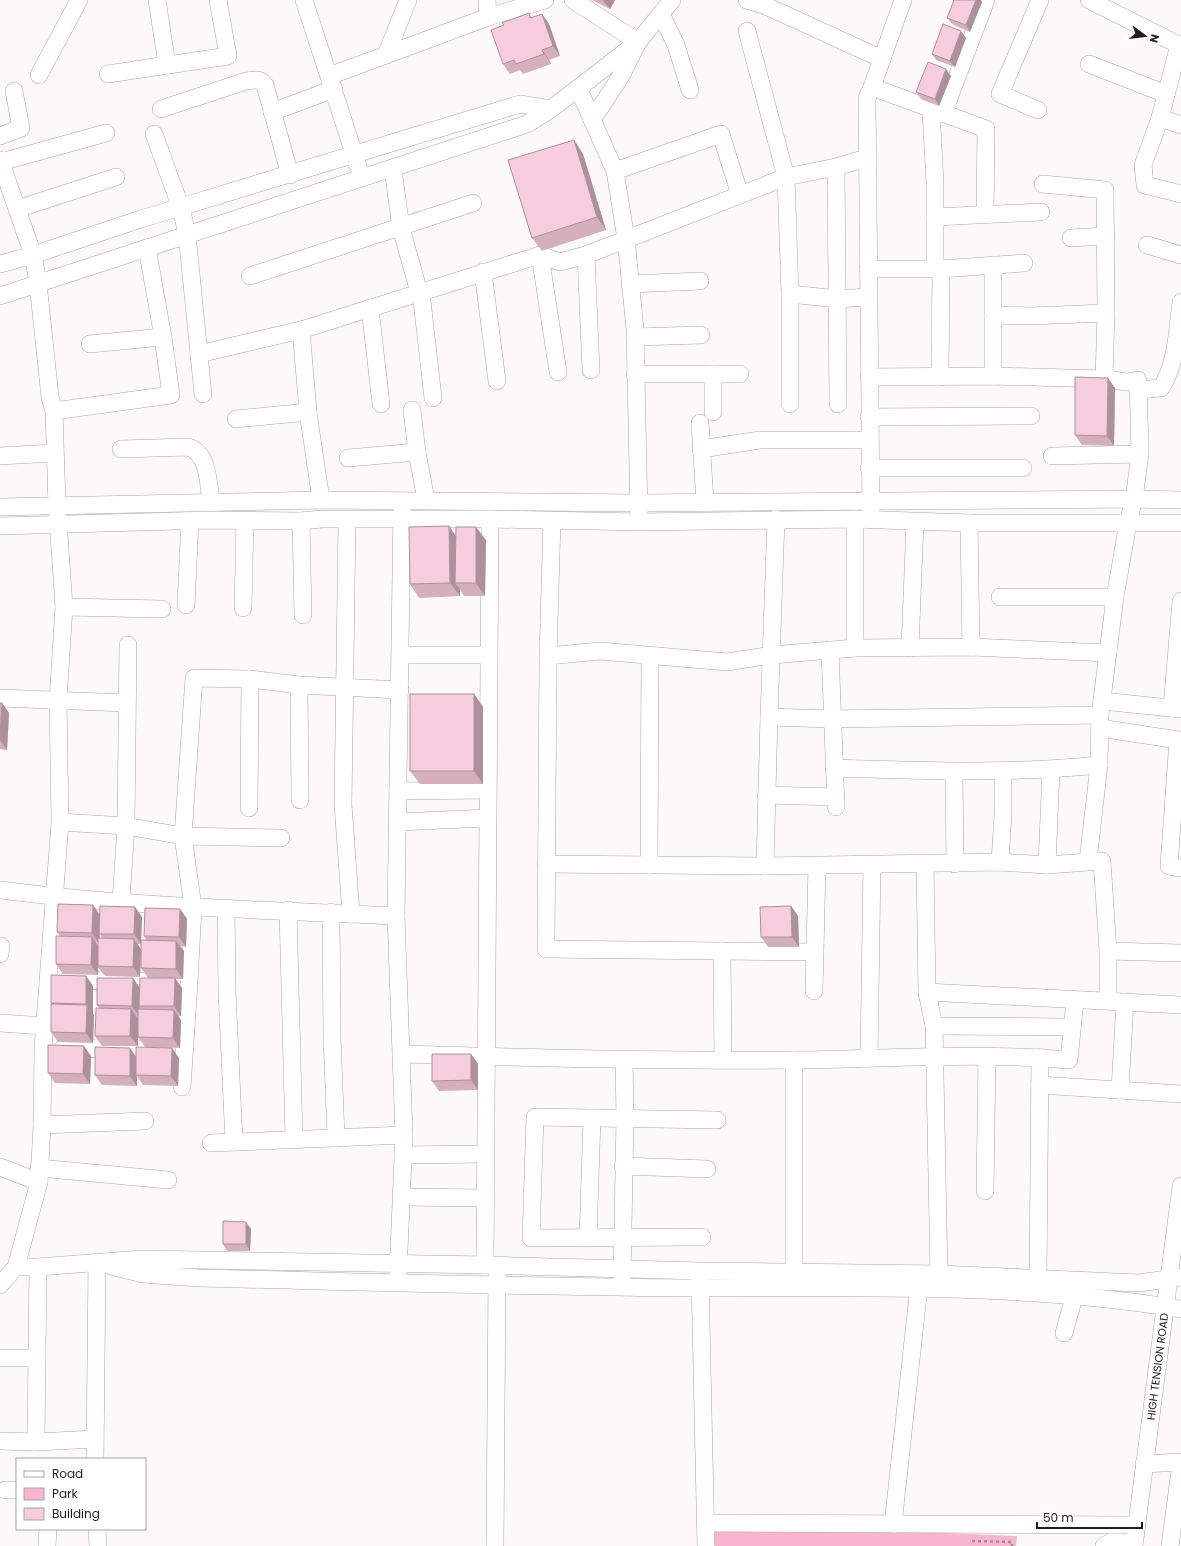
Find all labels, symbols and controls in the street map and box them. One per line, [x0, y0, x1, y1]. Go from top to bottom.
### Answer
north arrow [1125, 16, 1165, 56]
text: N [1146, 33, 1163, 45]
street label: HIGH TENSION ROAD [1143, 1312, 1172, 1421]
legend [16, 1458, 146, 1530]
text: Road [52, 1465, 83, 1482]
text: Park [52, 1485, 79, 1502]
scale bar [1037, 1504, 1142, 1530]
text: Building [52, 1505, 100, 1522]
text: 50 m [1043, 1509, 1074, 1526]

